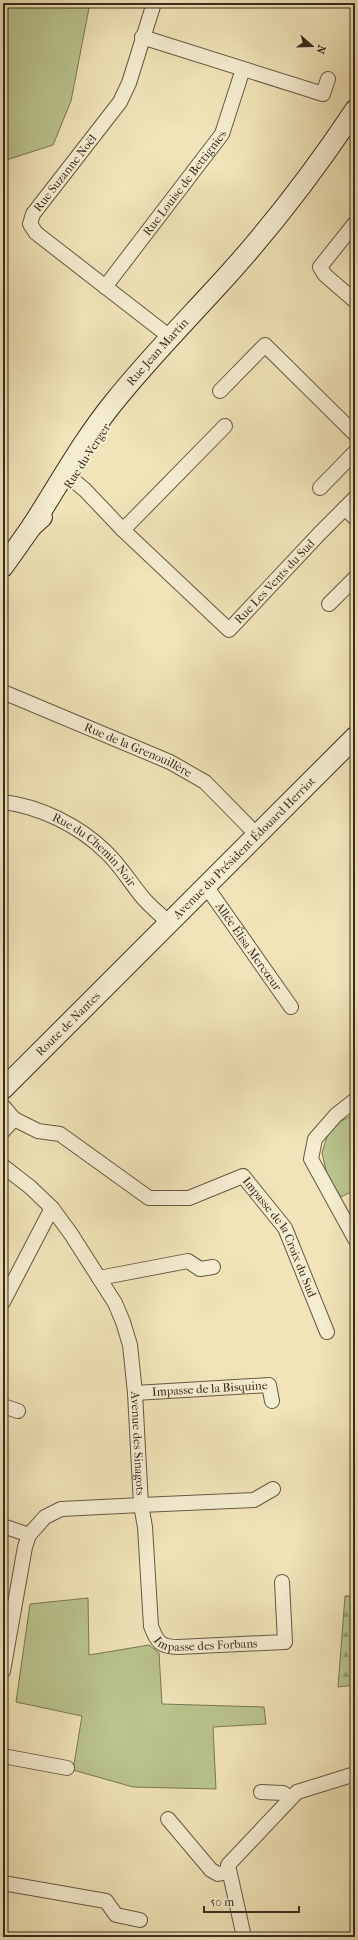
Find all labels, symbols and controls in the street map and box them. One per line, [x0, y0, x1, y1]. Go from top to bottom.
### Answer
north arrow [292, 26, 332, 66]
text: N [313, 43, 328, 56]
street label: Rue Louise de Bettignies [140, 129, 230, 238]
street label: Rue Suzanne Noël [31, 131, 100, 214]
street label: Rue Jean Martin [124, 315, 191, 388]
street label: Rue du Verger [61, 420, 114, 491]
street label: Rue Les Vents du Sud [232, 536, 318, 627]
street label: Rue de la Grenouillère [82, 720, 195, 780]
street label: Avenue du Président Édouard Herriot [169, 773, 319, 923]
street label: Rue du Chemin Noir [50, 810, 139, 890]
street label: Allée Élisa Mercœur [212, 899, 285, 994]
street label: Route de Nantes [33, 989, 103, 1059]
street label: Impasse de la Croix du Sud [240, 1174, 319, 1300]
street label: Impasse de la Bisquine [152, 1378, 268, 1399]
street label: Avenue des Sinagots [128, 1390, 148, 1496]
street label: Impasse des Forbans [151, 1634, 258, 1654]
scale bar [204, 1888, 299, 1914]
text: 50 m [210, 1895, 234, 1909]

